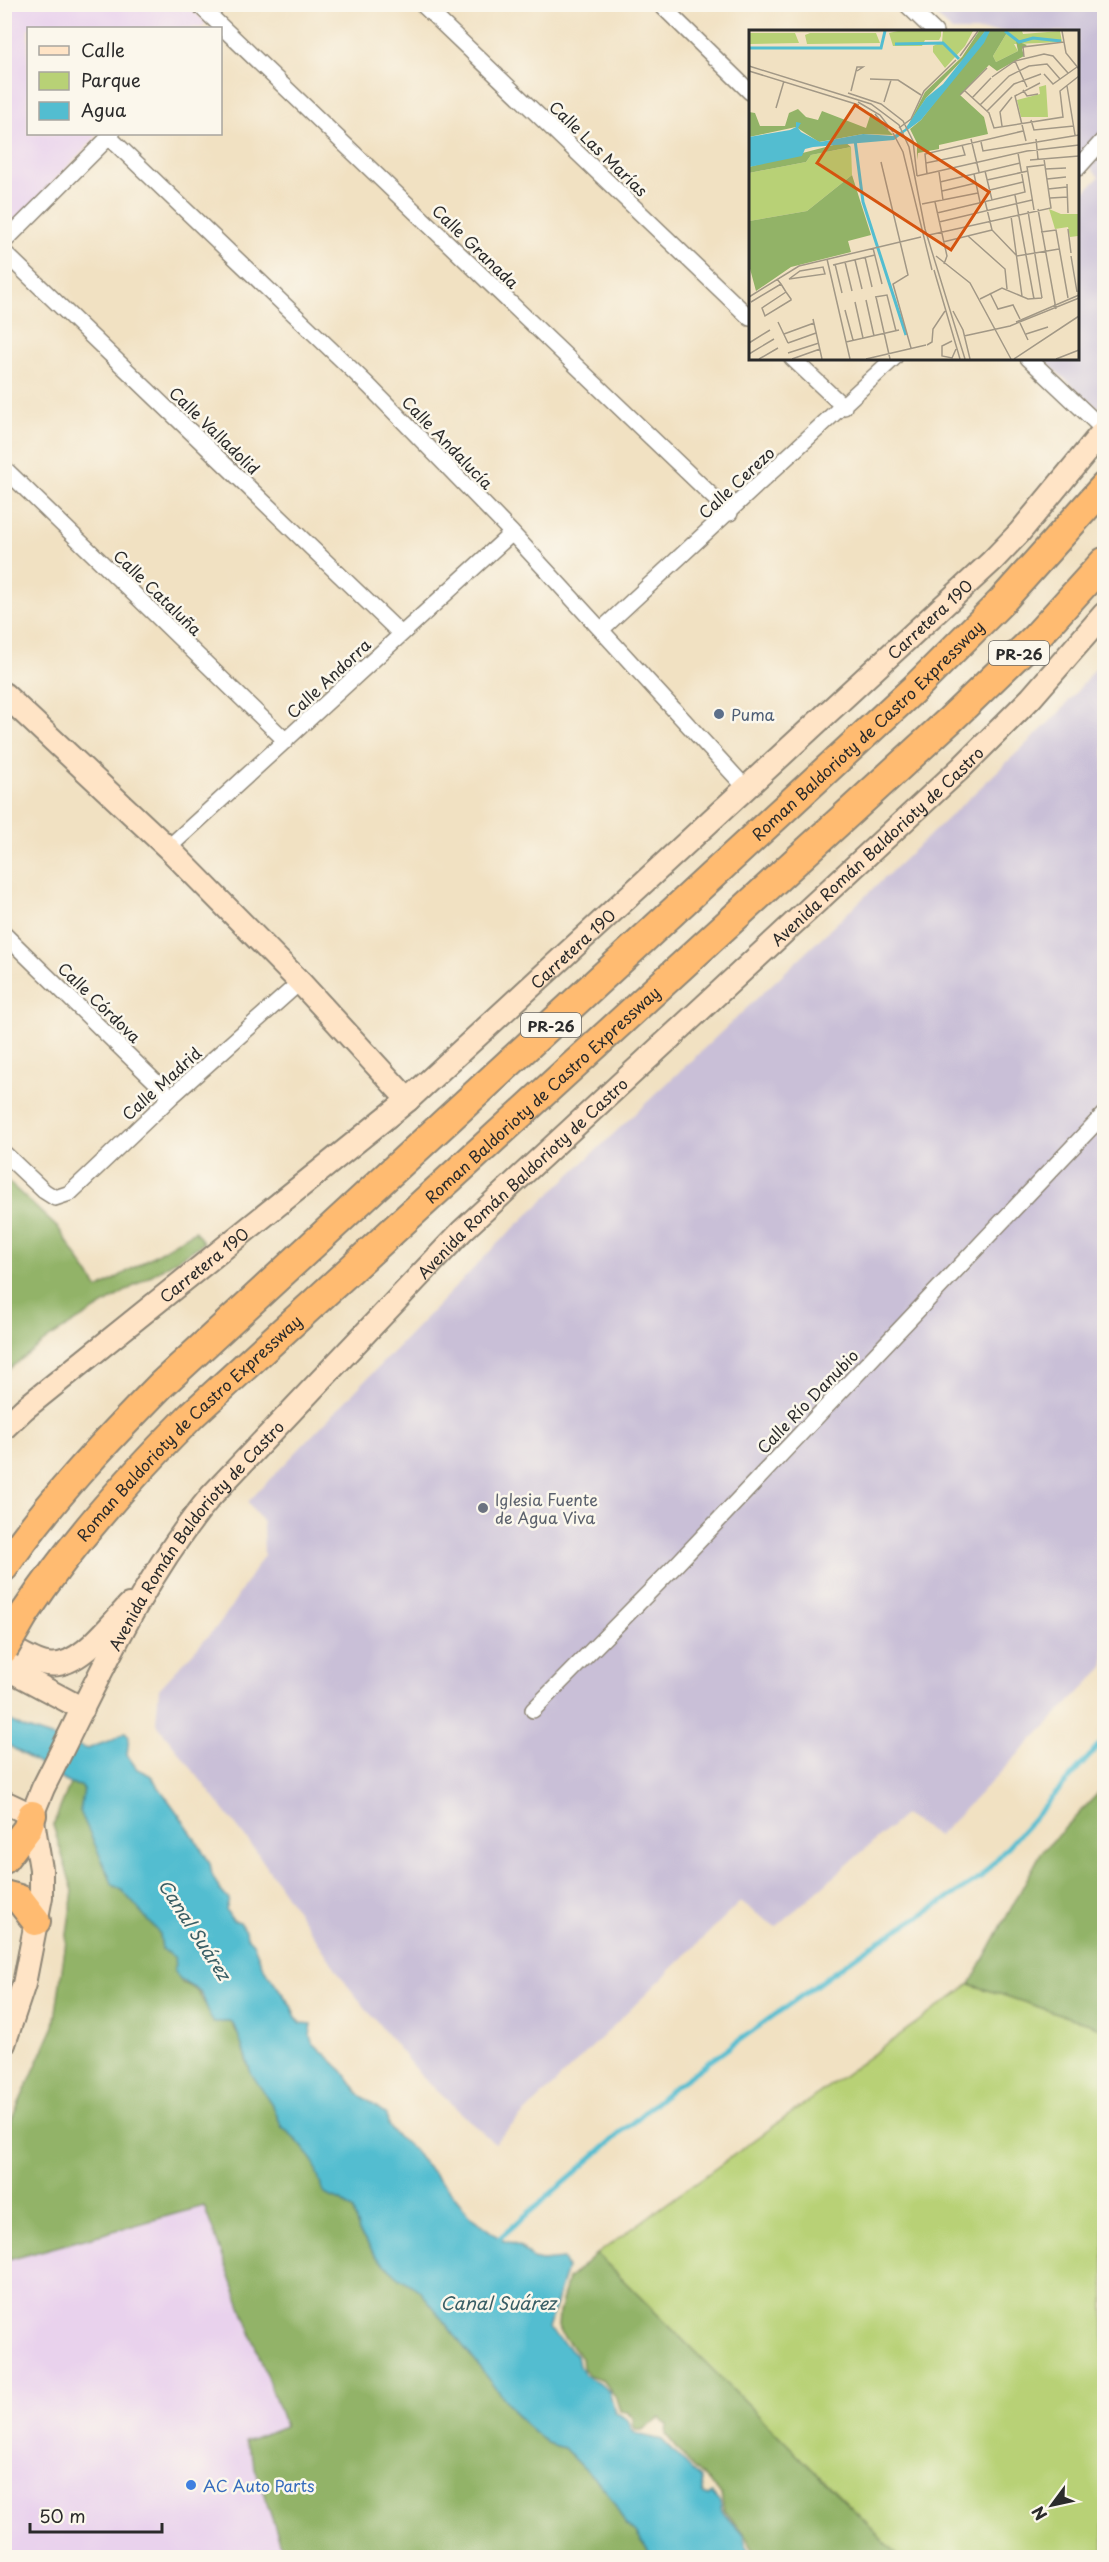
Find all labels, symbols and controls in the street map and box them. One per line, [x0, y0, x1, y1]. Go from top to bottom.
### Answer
legend [27, 27, 222, 135]
inset map [749, 30, 1079, 360]
text: Calle [81, 36, 125, 63]
text: Parque [81, 66, 141, 93]
street label: Calle Las Marías [544, 94, 654, 202]
text: Agua [81, 96, 127, 123]
street label: Calle Granada [427, 198, 525, 294]
street label: Calle Valladolid [164, 380, 266, 480]
street label: Calle Andalucía [397, 390, 499, 494]
street label: Calle Cerezo [693, 440, 779, 524]
street label: Calle Cataluña [108, 544, 208, 640]
street label: Carretera 190 [881, 573, 977, 664]
street label: Roman Baldorioty de Castro Expressway [746, 614, 989, 846]
street label: Calle Andorra [281, 633, 375, 723]
road number: PR-26 [989, 641, 1049, 665]
place label: Puma [731, 702, 775, 726]
marker: Puma [712, 707, 726, 721]
street label: Avenida Román Baldorioty de Castro [765, 740, 989, 951]
street label: Carretera 190 [524, 903, 620, 994]
street label: Calle Córdova [53, 956, 147, 1048]
street label: Roman Baldorioty de Castro Expressway [419, 980, 665, 1208]
road number: PR-26 [521, 1013, 581, 1037]
street label: Calle Madrid [116, 1041, 206, 1125]
street label: Avenida Román Baldorioty de Castro [411, 1071, 633, 1284]
street label: Carretera 190 [154, 1221, 253, 1308]
street label: Roman Baldorioty de Castro Expressway [70, 1309, 306, 1546]
street label: Calle Río Danubio [751, 1343, 863, 1459]
street label: Avenida Román Baldorioty de Castro [102, 1415, 289, 1655]
place label: Iglesia Fuente de Agua Viva [495, 1487, 598, 1529]
marker: Iglesia Fuente de Agua Viva [476, 1501, 490, 1515]
water label: Canal Suárez [152, 1873, 239, 1987]
water label: Canal Suárez [440, 2289, 558, 2316]
place label: AC Auto Parts [203, 2473, 315, 2497]
north arrow [1022, 2475, 1082, 2535]
marker: AC Auto Parts [184, 2478, 198, 2492]
scale bar [30, 2496, 162, 2534]
text: 50 m [39, 2502, 86, 2529]
text: N [1025, 2502, 1052, 2526]

